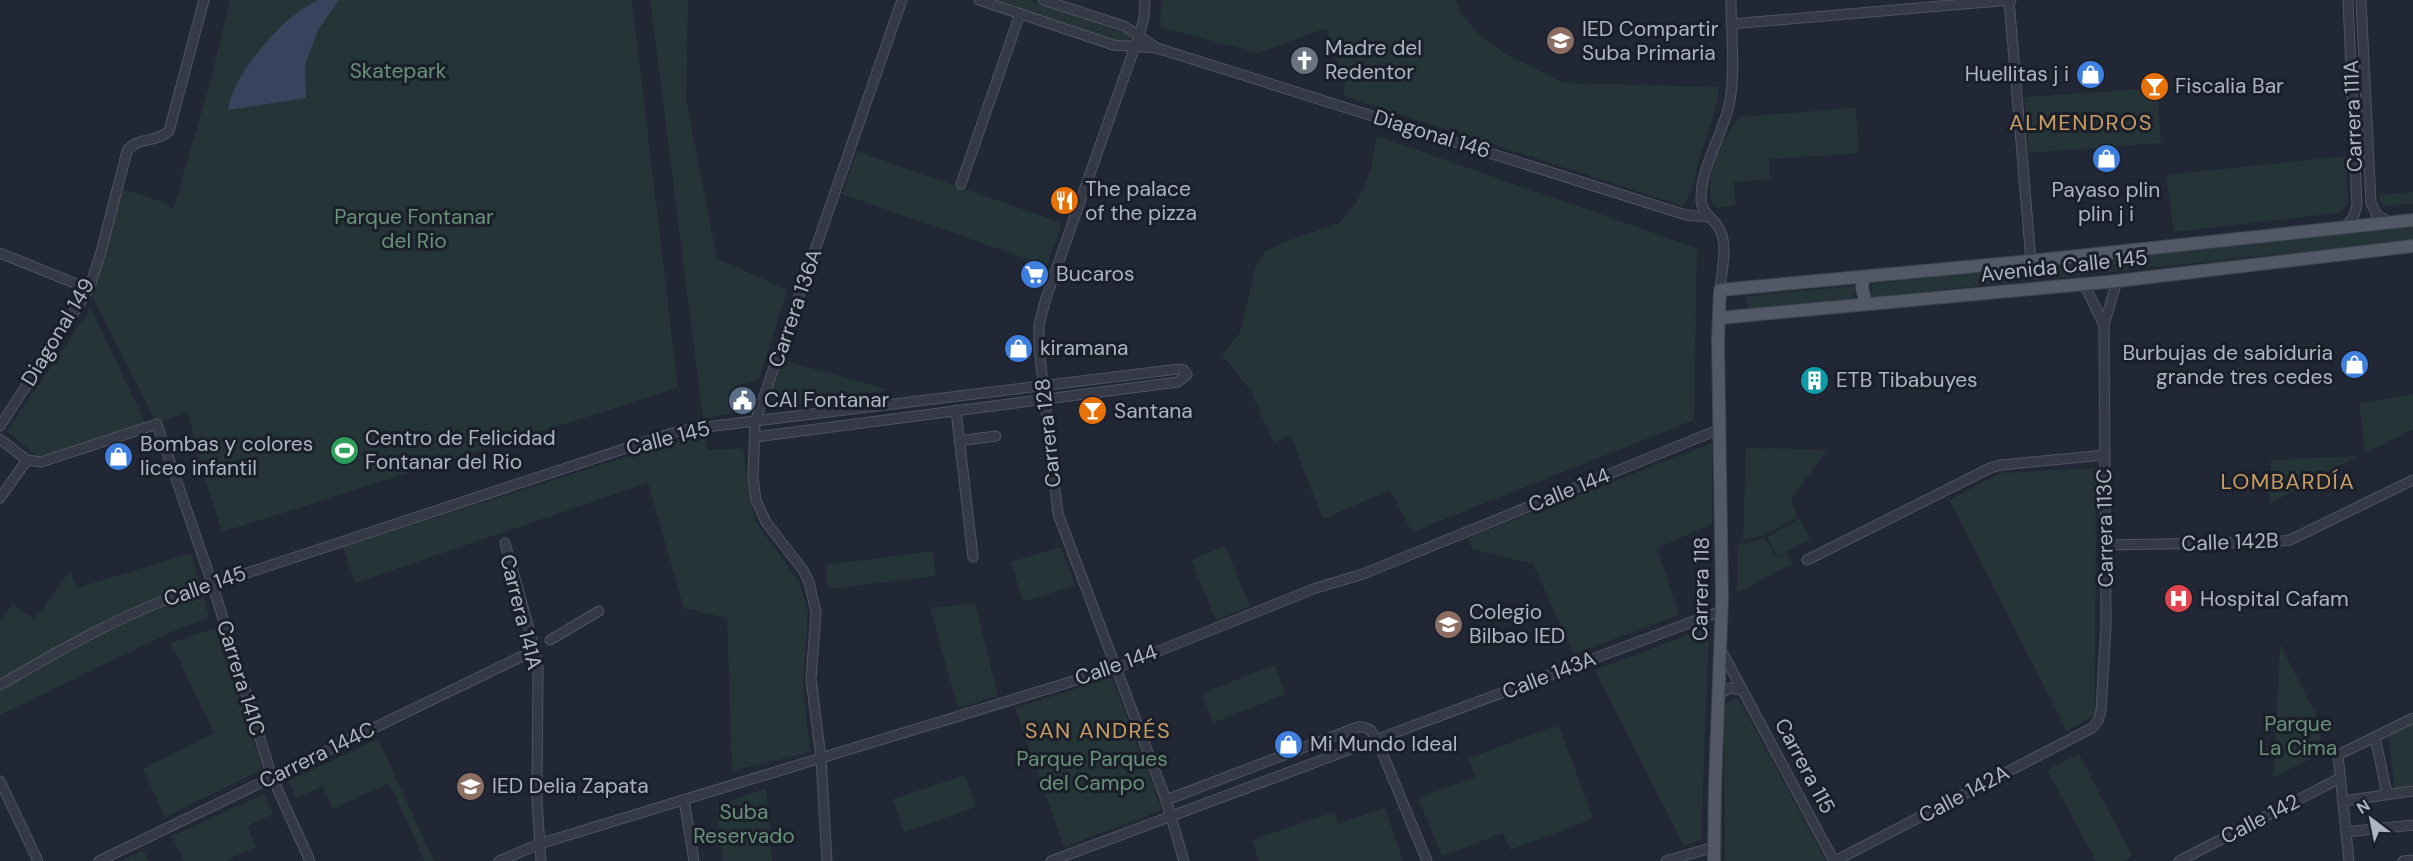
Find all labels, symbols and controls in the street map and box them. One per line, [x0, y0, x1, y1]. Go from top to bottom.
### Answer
place label: IED Compartir Suba Primaria [1582, 15, 1719, 67]
school or university icon: IED Compartir Suba Primaria [1545, 25, 1577, 57]
place label: Madre del Redentor [1325, 34, 1422, 86]
church icon: Madre del Redentor [1288, 44, 1320, 76]
park label: Skatepark [350, 57, 447, 85]
shop icon: Huellitas j i [2074, 58, 2106, 90]
place label: Huellitas j i [1965, 60, 2069, 88]
street label: Carrera 111A [2337, 60, 2369, 172]
bar icon: Fiscalia Bar [2138, 70, 2170, 102]
place label: Fiscalia Bar [2175, 72, 2284, 100]
street label: Diagonal 146 [1370, 103, 1494, 165]
district label: ALMENDROS [2009, 108, 2153, 137]
shop icon: Payaso plin plin j i [2090, 143, 2122, 175]
place label: The palace of the pizza [1085, 175, 1197, 227]
place label: Payaso plin plin j i [2052, 176, 2160, 228]
restaurant icon: The palace of the pizza [1048, 185, 1080, 217]
park label: Parque Fontanar del Rio [334, 203, 494, 255]
street label: Avenida Calle 145 [1979, 243, 2149, 289]
street label: Carrera 136A [762, 245, 828, 371]
supermarket icon: Bucaros [1019, 258, 1051, 290]
place label: Bucaros [1056, 260, 1135, 288]
street label: Diagonal 149 [15, 273, 101, 391]
shop icon: kiramana [1003, 332, 1035, 364]
place label: kiramana [1040, 334, 1128, 362]
place label: Burbujas de sabiduria grande tres cedes [2122, 339, 2333, 391]
shop icon: Burbujas de sabiduria grande tres cedes [2338, 349, 2370, 381]
building icon: ETB Tibabuyes [1799, 364, 1831, 396]
place label: ETB Tibabuyes [1836, 366, 1978, 394]
street label: Carrera 128 [1028, 377, 1068, 489]
public building icon: CAI Fontanar [727, 384, 759, 416]
place label: CAI Fontanar [764, 386, 890, 414]
bar icon: Santana [1077, 395, 1109, 427]
place label: Santana [1114, 397, 1193, 425]
street label: Calle 145 [623, 414, 713, 462]
place label: Centro de Felicidad Fontanar del Rio [365, 424, 556, 476]
place label: Bombas y colores liceo infantil [140, 430, 313, 482]
sports icon: Centro de Felicidad Fontanar del Rio [328, 434, 360, 466]
shop icon: Bombas y colores liceo infantil [103, 440, 135, 472]
street label: Calle 144 [1524, 461, 1614, 519]
district label: LOMBARDÍA [2221, 467, 2355, 496]
street label: Carrera 113C [2090, 468, 2120, 588]
street label: Calle 142B [2181, 526, 2279, 558]
street label: Carrera 118 [1686, 537, 1716, 641]
street label: Carrera 141A [493, 551, 549, 673]
street label: Calle 145 [160, 559, 250, 613]
hospital icon: Hospital Cafam [2163, 583, 2195, 615]
place label: Hospital Cafam [2200, 585, 2349, 613]
place label: Colegio Bilbao IED [1469, 598, 1565, 650]
school or university icon: Colegio Bilbao IED [1432, 608, 1464, 640]
street label: Carrera 141C [210, 617, 272, 739]
street label: Calle 144 [1071, 638, 1161, 692]
street label: Calle 143A [1498, 644, 1600, 706]
park label: Parque La Cima [2259, 710, 2337, 762]
street label: Carrera 115 [1768, 713, 1842, 819]
street label: Carrera 144C [254, 715, 380, 795]
district label: SAN ANDRÉS [1025, 716, 1171, 745]
shop icon: Mi Mundo Ideal [1273, 728, 1305, 760]
place label: Mi Mundo Ideal [1310, 730, 1457, 758]
park label: Parque Parques del Campo [1016, 745, 1168, 797]
street label: Calle 142A [1914, 758, 2014, 830]
school or university icon: IED Delia Zapata [455, 770, 487, 802]
place label: IED Delia Zapata [492, 772, 649, 800]
street label: Calle 142 [2216, 787, 2304, 851]
north arrow [2341, 789, 2401, 849]
text: N [2353, 795, 2374, 819]
park label: Suba Reservado [693, 798, 795, 850]

